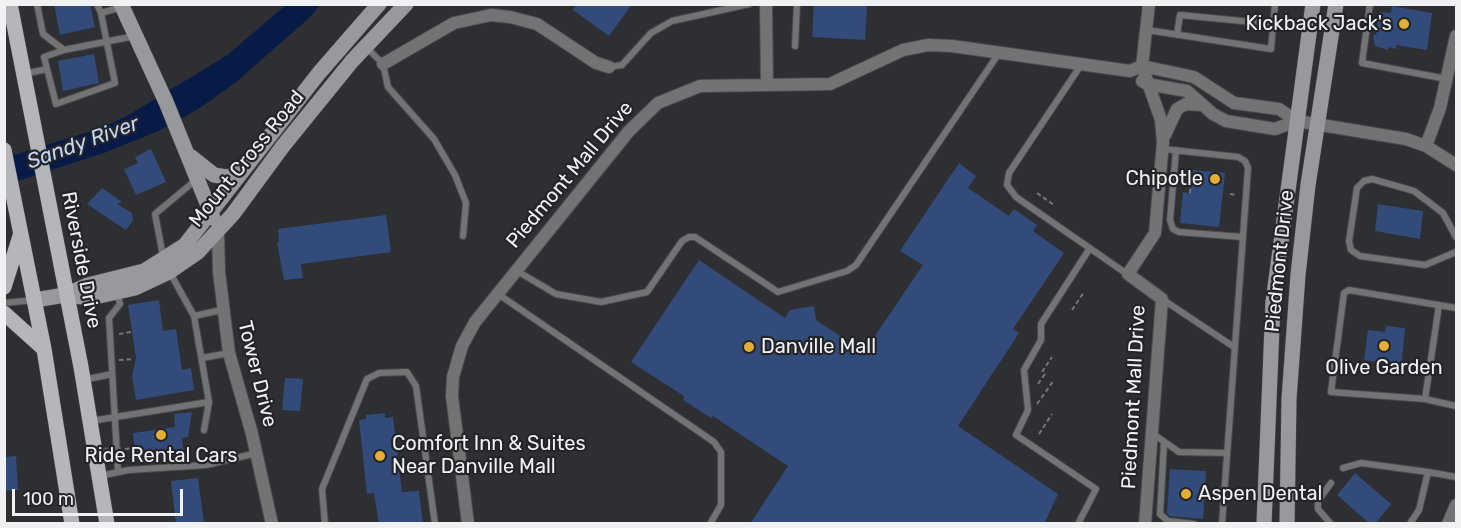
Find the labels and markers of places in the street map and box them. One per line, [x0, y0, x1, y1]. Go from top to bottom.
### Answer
place label: Kickback Jack's [1245, 12, 1392, 36]
marker: Kickback Jack's [1397, 17, 1411, 31]
place label: Chipotle [1125, 167, 1203, 191]
marker: Chipotle [1208, 172, 1222, 186]
place label: Danville Mall [761, 335, 876, 359]
marker: Olive Garden [1377, 339, 1391, 353]
marker: Danville Mall [742, 340, 756, 354]
place label: Olive Garden [1325, 356, 1443, 380]
marker: Ride Rental Cars [154, 428, 168, 442]
place label: Comfort Inn & Suites Near Danville Mall [392, 432, 586, 479]
place label: Ride Rental Cars [85, 444, 237, 468]
marker: Comfort Inn & Suites Near Danville Mall [373, 449, 387, 463]
place label: Aspen Dental [1198, 482, 1322, 506]
marker: Aspen Dental [1179, 487, 1193, 501]

